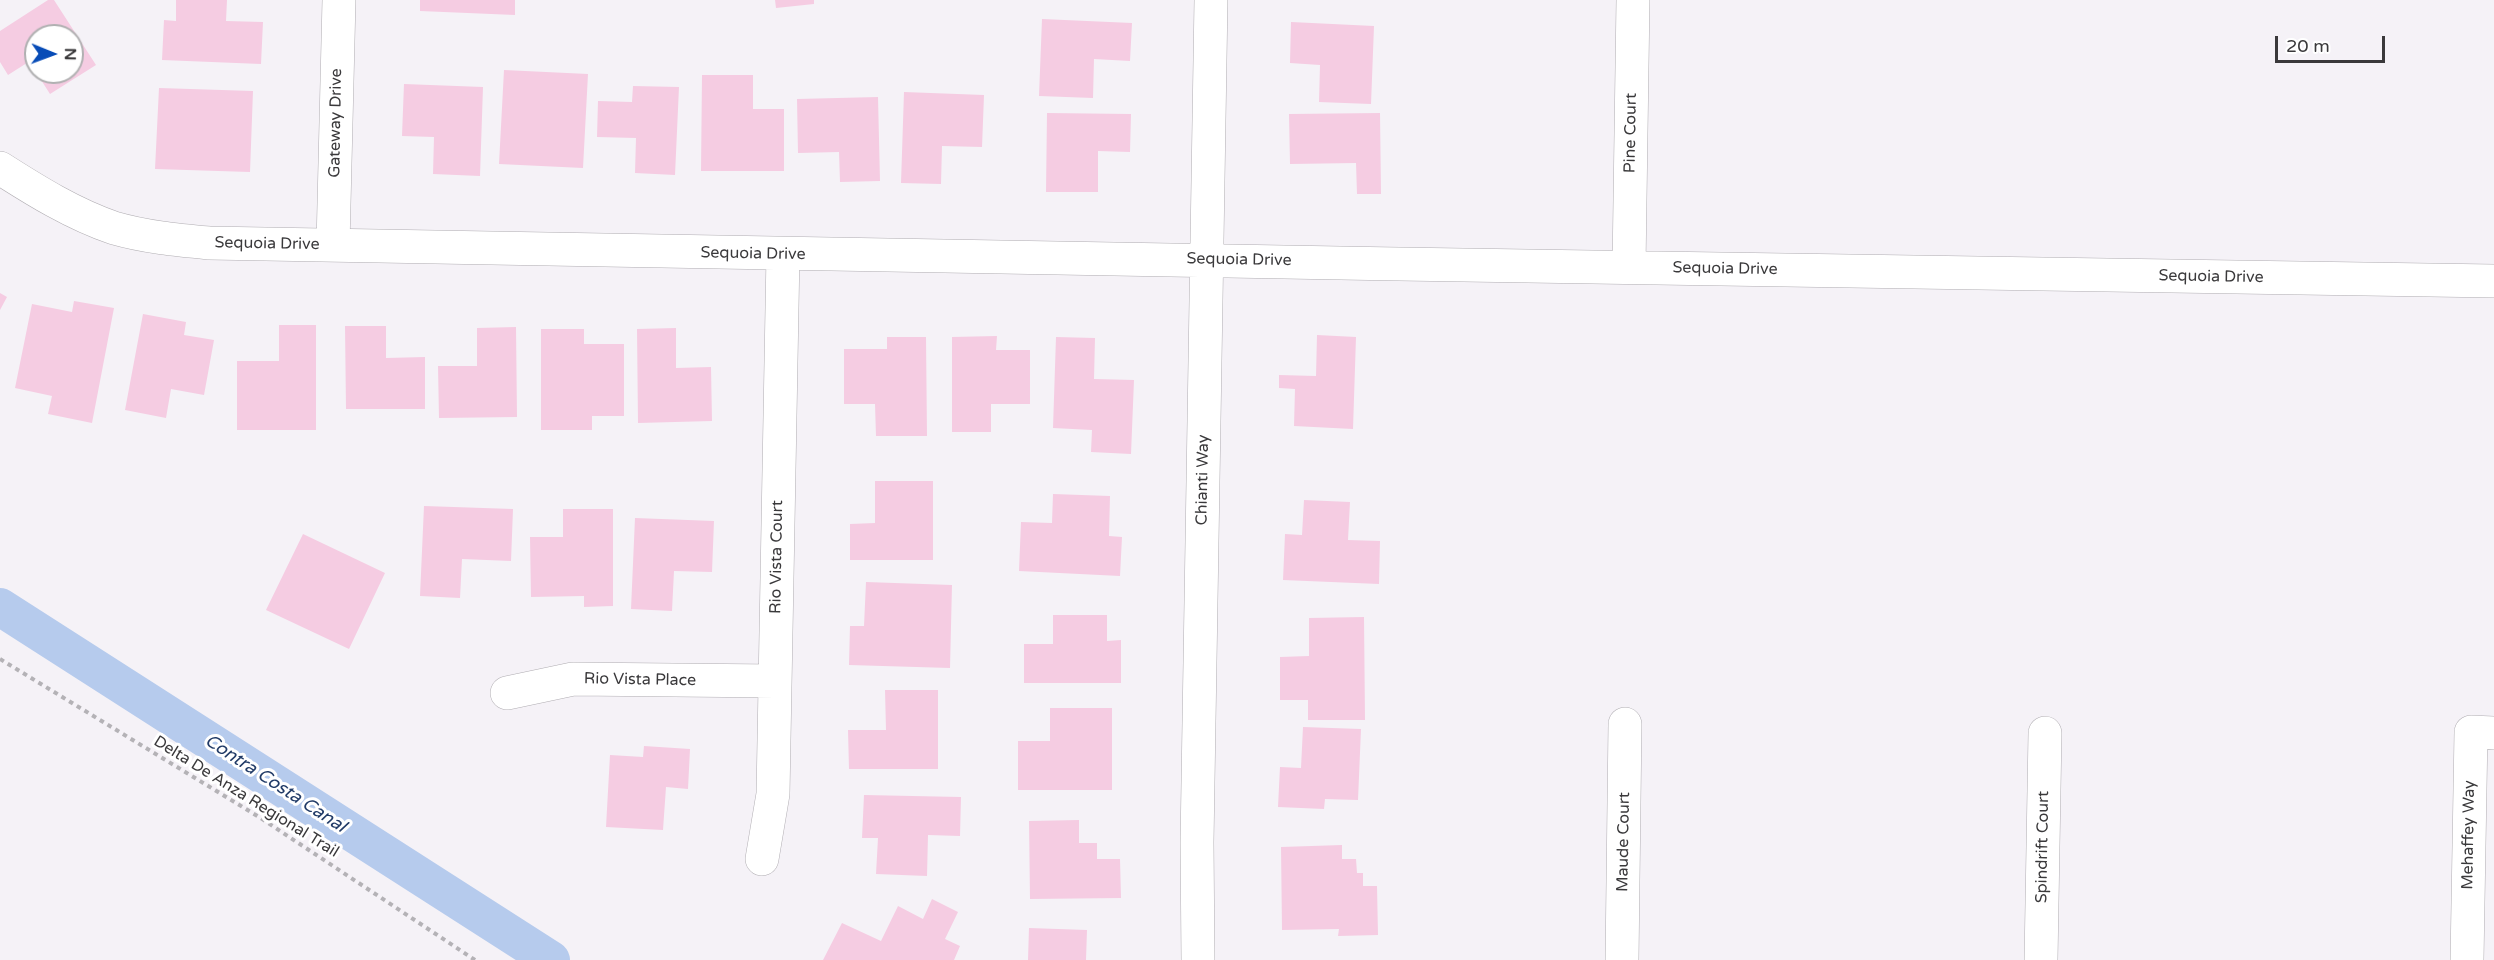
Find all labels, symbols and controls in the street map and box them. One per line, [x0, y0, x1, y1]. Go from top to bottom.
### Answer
north arrow [24, 24, 84, 84]
scale bar [2278, 24, 2388, 62]
text: 20 m [2286, 35, 2330, 57]
text: N [60, 48, 80, 61]
street label: Gateway Drive [325, 68, 347, 178]
street label: Pine Court [1621, 93, 1641, 173]
street label: Sequoia Drive [214, 233, 320, 255]
street label: Sequoia Drive [700, 243, 806, 265]
street label: Sequoia Drive [1186, 249, 1292, 271]
street label: Sequoia Drive [1672, 258, 1778, 280]
street label: Sequoia Drive [2158, 266, 2264, 288]
street label: Chianti Way [1193, 435, 1213, 525]
street label: Rio Vista Court [766, 500, 788, 614]
street label: Rio Vista Place [584, 669, 696, 691]
water label: Contra Costa Canal [200, 730, 350, 838]
street label: Delta De Anza Regional Trail [150, 732, 342, 862]
street label: Mehaffey Way [2458, 780, 2480, 890]
street label: Spindrift Court [2032, 791, 2054, 903]
street label: Maude Court [1614, 792, 1634, 892]

